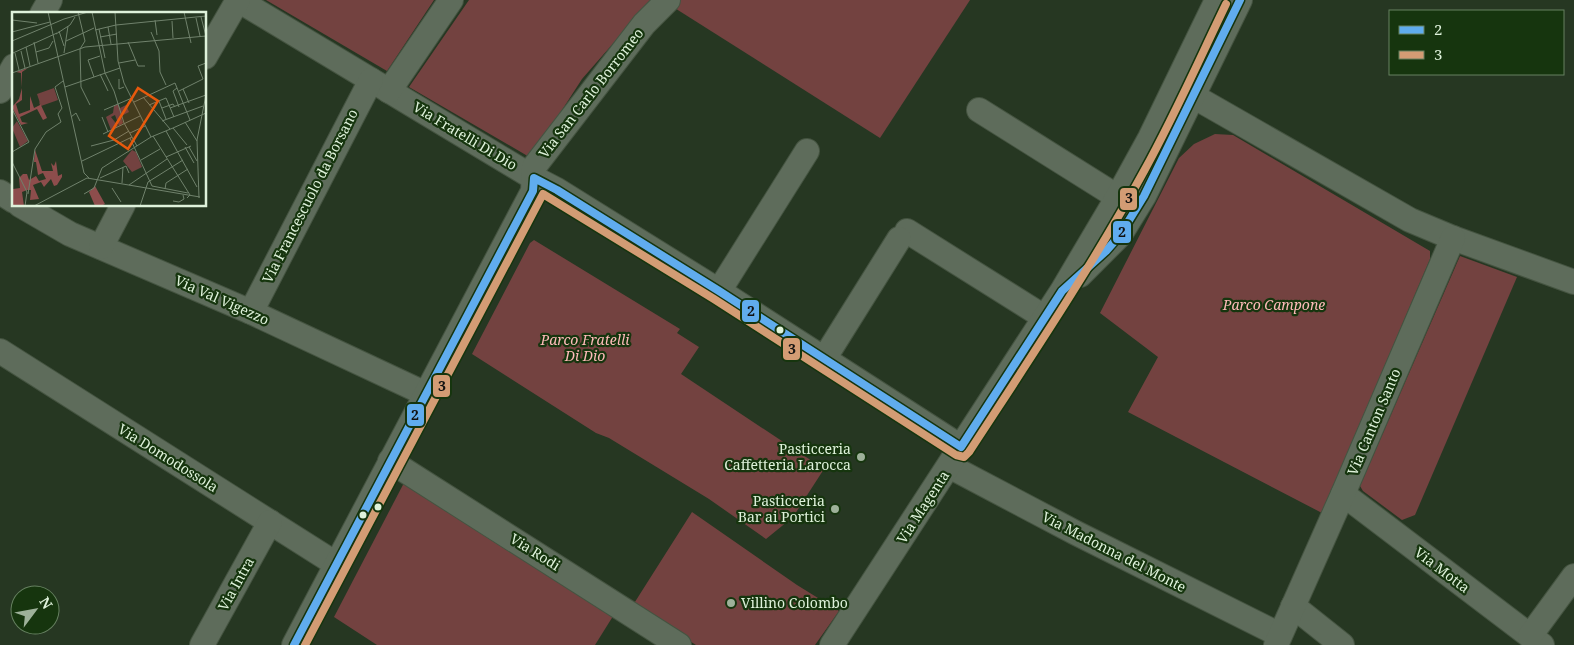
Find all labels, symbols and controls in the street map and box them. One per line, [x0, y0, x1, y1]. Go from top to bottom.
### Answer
legend [1389, 10, 1564, 75]
inset map [12, 12, 206, 206]
text: 2 [1434, 19, 1442, 39]
street label: Via San Carlo Borromeo [534, 24, 647, 162]
text: 3 [1434, 44, 1442, 64]
street label: Via Fratelli Di Dio [410, 97, 521, 174]
street label: Via Francescuolo da Borsano [257, 106, 362, 286]
line badge: 3 [1119, 187, 1138, 211]
text: 3 [1125, 188, 1133, 207]
line badge: 2 [1112, 220, 1132, 244]
text: 2 [1118, 222, 1126, 241]
street label: Via Val Vigezzo [172, 270, 272, 329]
park label: Parco Campone [1222, 295, 1325, 314]
line badge: 2 [741, 299, 760, 323]
text: 2 [747, 301, 755, 320]
unlabelled marker [775, 325, 785, 335]
park label: Parco Fratelli Di Dio [539, 330, 630, 365]
line badge: 3 [782, 337, 801, 361]
text: 3 [788, 339, 796, 358]
street label: Via Canton Santo [1342, 366, 1405, 478]
line badge: 3 [432, 374, 451, 398]
text: 3 [438, 376, 446, 395]
line badge: 2 [406, 403, 425, 427]
text: 2 [411, 405, 419, 424]
street label: Via Domodossola [115, 419, 222, 496]
place label: Pasticceria Caffetteria Larocca [724, 439, 851, 474]
marker: Pasticceria Caffetteria Larocca [855, 451, 867, 463]
street label: Via Magenta [892, 467, 953, 547]
place label: Pasticceria Bar ai Portici [738, 491, 826, 526]
unlabelled marker [373, 502, 383, 512]
marker: Pasticceria Bar ai Portici [829, 503, 841, 515]
street label: Via Madonna del Monte [1039, 507, 1190, 596]
unlabelled marker [358, 510, 368, 520]
street label: Via Rodi [507, 529, 564, 575]
street label: Via Motta [1411, 543, 1474, 597]
street label: Via Intra [213, 553, 258, 614]
north arrow [10, 585, 60, 635]
text: N [35, 593, 57, 613]
place label: Villino Colombo [741, 593, 848, 612]
marker: Villino Colombo [725, 597, 737, 609]

